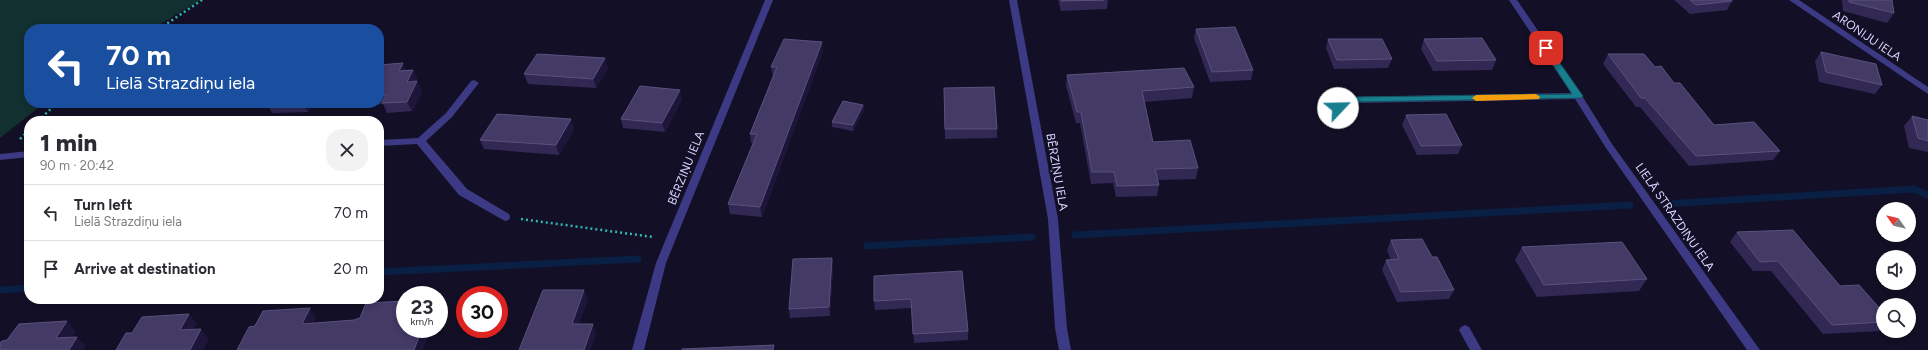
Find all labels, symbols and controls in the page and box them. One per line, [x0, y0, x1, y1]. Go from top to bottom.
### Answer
street label: ARONIJU IELA [1830, 8, 1904, 64]
pin [1529, 31, 1563, 65]
icon: arrive [1535, 37, 1557, 59]
text: 70 m [106, 38, 171, 72]
icon: left [40, 40, 92, 92]
text: Lielā Strazdiņu iela [106, 72, 255, 94]
position arrow [1317, 87, 1359, 129]
text: 1 min [40, 128, 97, 157]
button: close [326, 129, 368, 171]
street label: BĒRZIŅU IELA [665, 129, 707, 207]
street label: BĒRZIŅU IELA [1043, 132, 1071, 212]
text: 90 m · 20:42 [40, 158, 114, 173]
street label: LIELĀ STRAZDIŅU IELA [1632, 160, 1718, 274]
text: Turn left [74, 196, 132, 214]
icon: left [40, 202, 62, 224]
north arrow [1876, 202, 1916, 242]
map controls [1876, 202, 1916, 338]
text: 70 m [334, 204, 368, 222]
text: Lielā Strazdiņu iela [74, 214, 182, 229]
button: sound [1876, 250, 1916, 290]
icon: arrive [40, 258, 62, 280]
text: Arrive at destination [74, 260, 215, 278]
text: 20 m [334, 260, 368, 278]
speed limit sign: 30 [456, 286, 508, 338]
text: 23 [411, 295, 433, 319]
button: search [1876, 298, 1916, 338]
text: km/h [411, 315, 433, 328]

